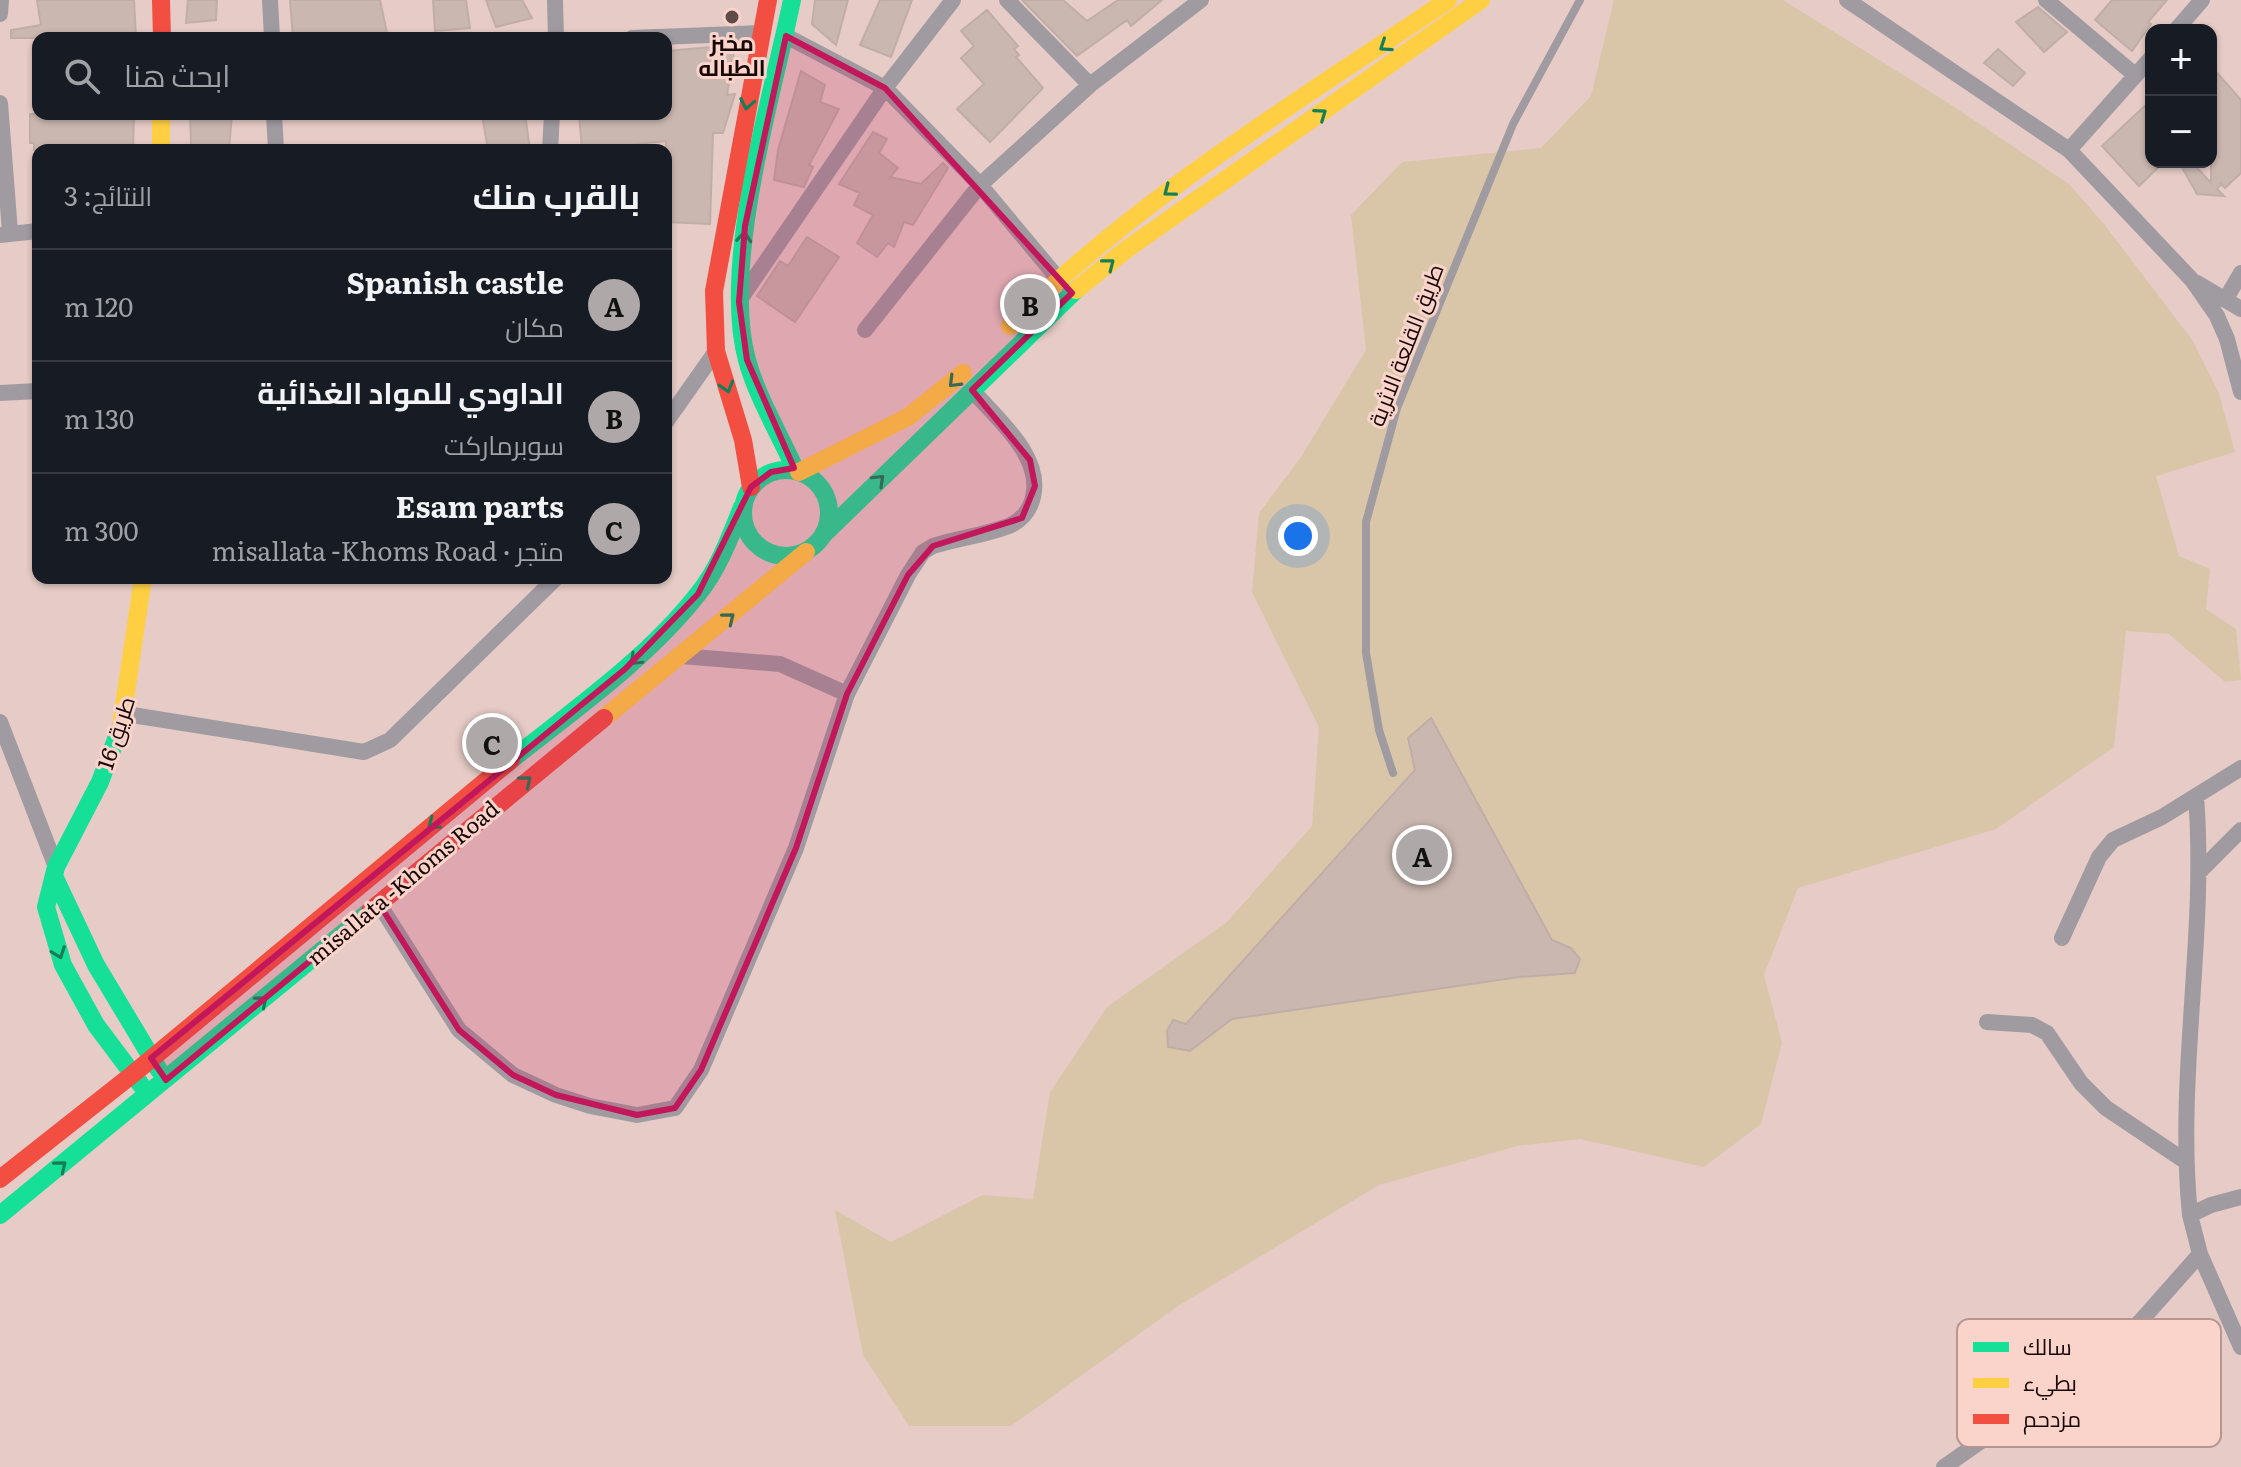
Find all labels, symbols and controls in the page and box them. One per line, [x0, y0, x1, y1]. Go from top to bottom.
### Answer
marker: مخبز الطباله [723, 8, 741, 26]
map controls [2145, 24, 2217, 168]
button: + [2145, 24, 2217, 96]
place label: مخبز الطباله [698, 25, 766, 83]
search box [32, 32, 672, 120]
one-way arrow [1379, 36, 1393, 51]
text: ابحث هنا [124, 52, 230, 96]
icon: search [60, 54, 104, 98]
button: − [2145, 96, 2217, 168]
one-way arrow [740, 97, 757, 111]
one-way arrow [1312, 109, 1326, 124]
text: بالقرب منك [473, 169, 640, 219]
text: النتائج: 3 [64, 175, 152, 214]
one-way arrow [1163, 181, 1178, 196]
one-way arrow [736, 230, 753, 243]
text: Spanish castle [346, 259, 564, 303]
one-way arrow [1100, 259, 1115, 273]
street label: طريق القلعة الاثرية [1358, 259, 1451, 430]
pin: B [1004, 274, 1056, 334]
text: 120 m [64, 286, 133, 325]
text: A [604, 286, 624, 325]
text: مكان [505, 306, 564, 345]
text: الداودي للمواد الغذائية [257, 369, 564, 413]
one-way arrow [949, 373, 963, 387]
one-way arrow [718, 380, 734, 394]
text: 130 m [64, 398, 134, 437]
text: B [605, 398, 623, 437]
text: سوبرماركت [444, 424, 564, 463]
one-way arrow [870, 475, 884, 490]
text: Esam parts [396, 483, 564, 527]
text: 300 m [64, 510, 139, 549]
text: C [605, 510, 623, 549]
your location [1278, 516, 1318, 556]
text: متجر · misallata -Khoms Road [212, 530, 564, 569]
one-way arrow [720, 613, 734, 628]
one-way arrow [630, 651, 644, 665]
street label: طريق 16 [87, 692, 142, 774]
pin: C [466, 713, 518, 773]
one-way arrow [517, 776, 531, 791]
street label: misallata -Khoms Road [299, 792, 505, 972]
one-way arrow [428, 814, 442, 829]
pin: A [1396, 825, 1448, 885]
one-way arrow [49, 945, 66, 959]
one-way arrow [252, 996, 267, 1011]
one-way arrow [52, 1161, 66, 1176]
legend [1957, 1319, 2221, 1447]
text: سالك [2023, 1329, 2072, 1362]
text: بطيء [2023, 1365, 2077, 1400]
text: مزدحم [2023, 1401, 2081, 1435]

